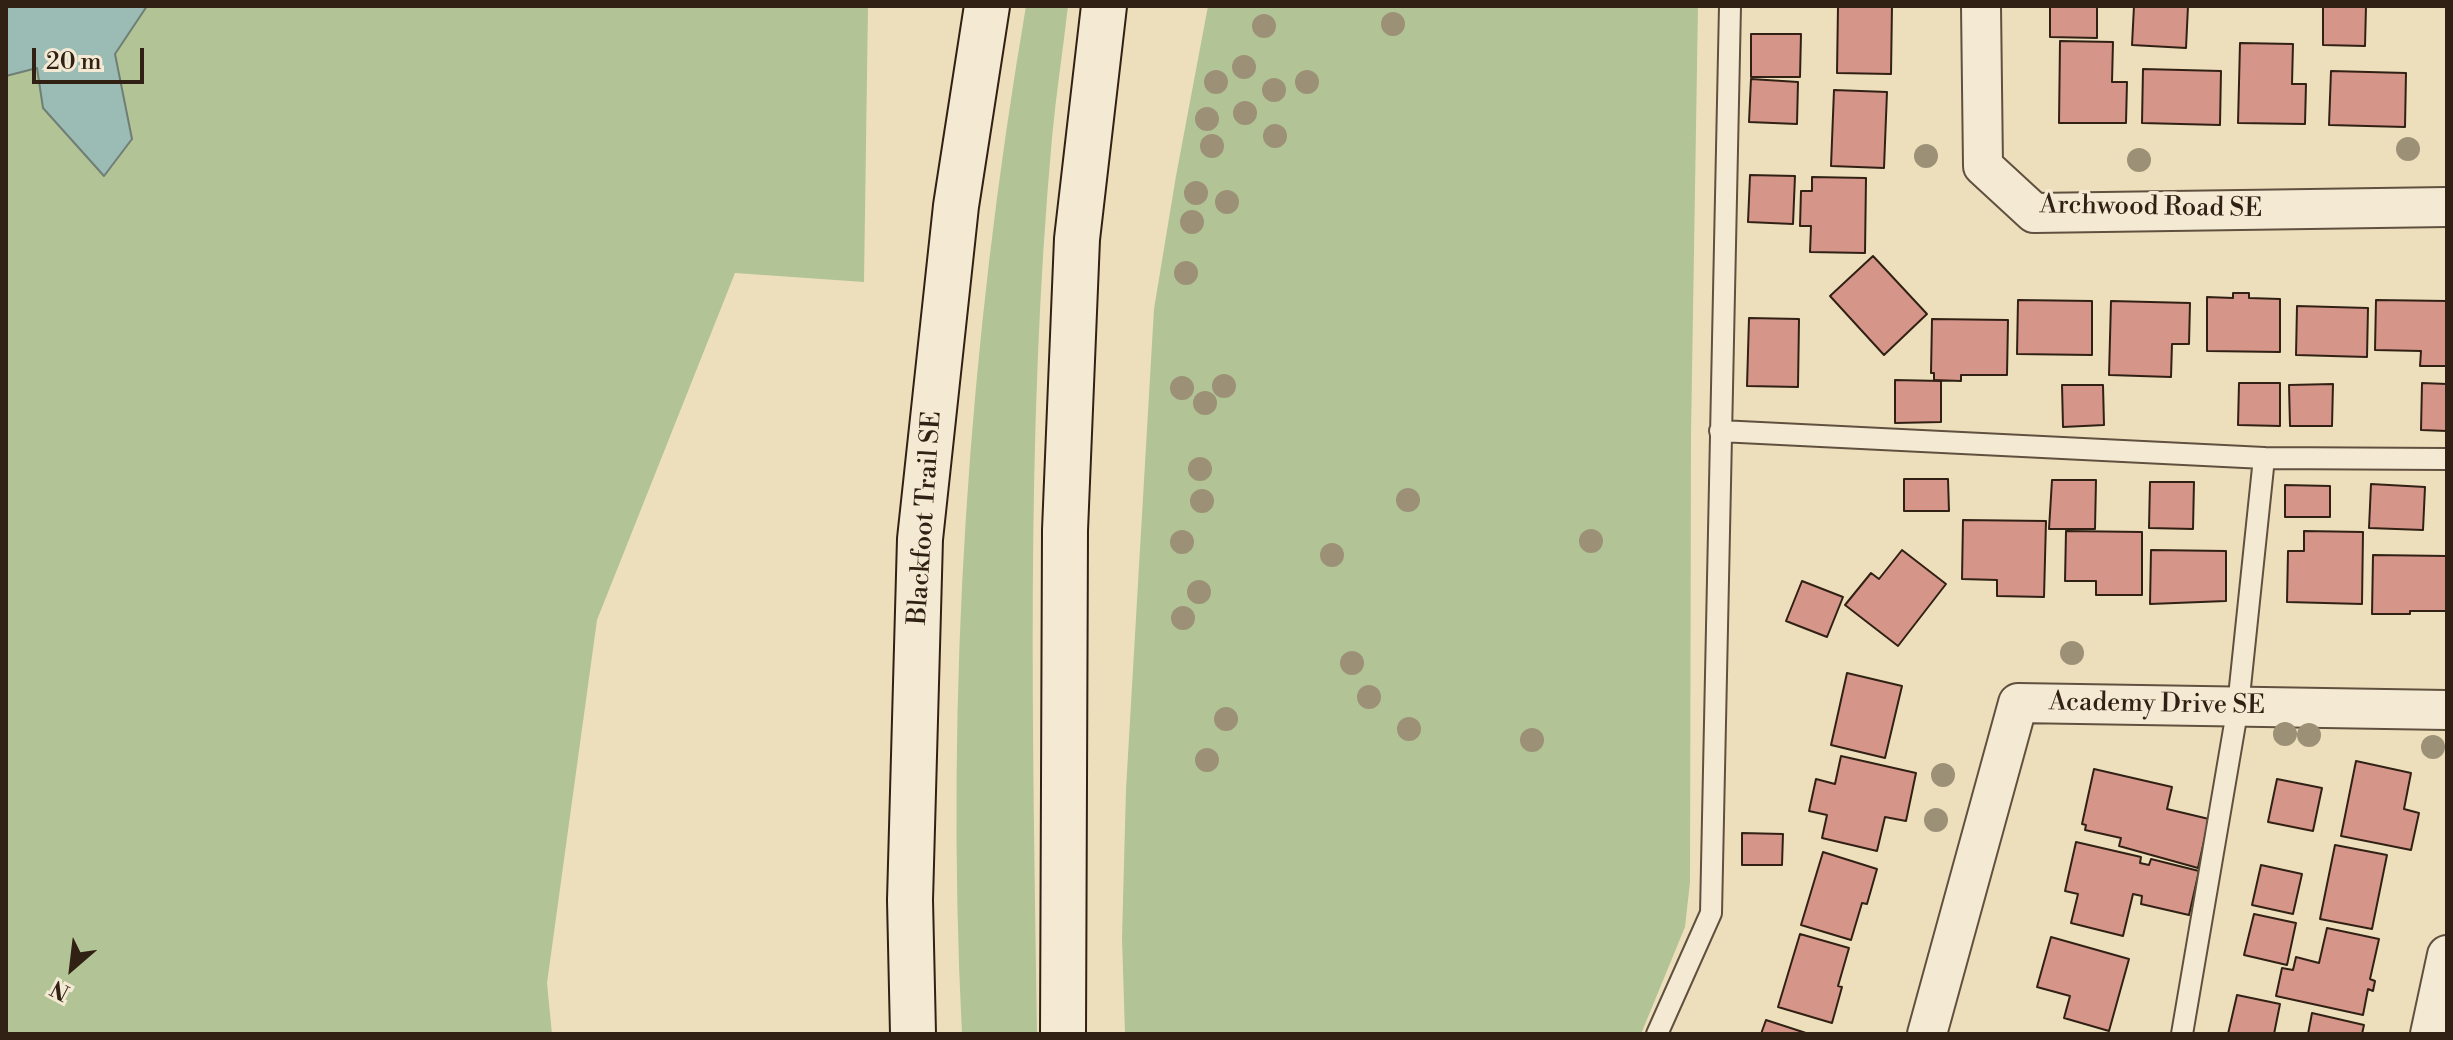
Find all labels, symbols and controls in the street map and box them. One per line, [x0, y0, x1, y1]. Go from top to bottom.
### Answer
scale bar [36, 32, 148, 82]
text: 20 m [46, 47, 102, 77]
street label: Archwood Road SE [2039, 190, 2263, 226]
street label: Blackfoot Trail SE [903, 410, 949, 626]
street label: Academy Drive SE [2049, 688, 2265, 722]
north arrow [32, 928, 112, 1008]
text: N [46, 974, 75, 1006]

